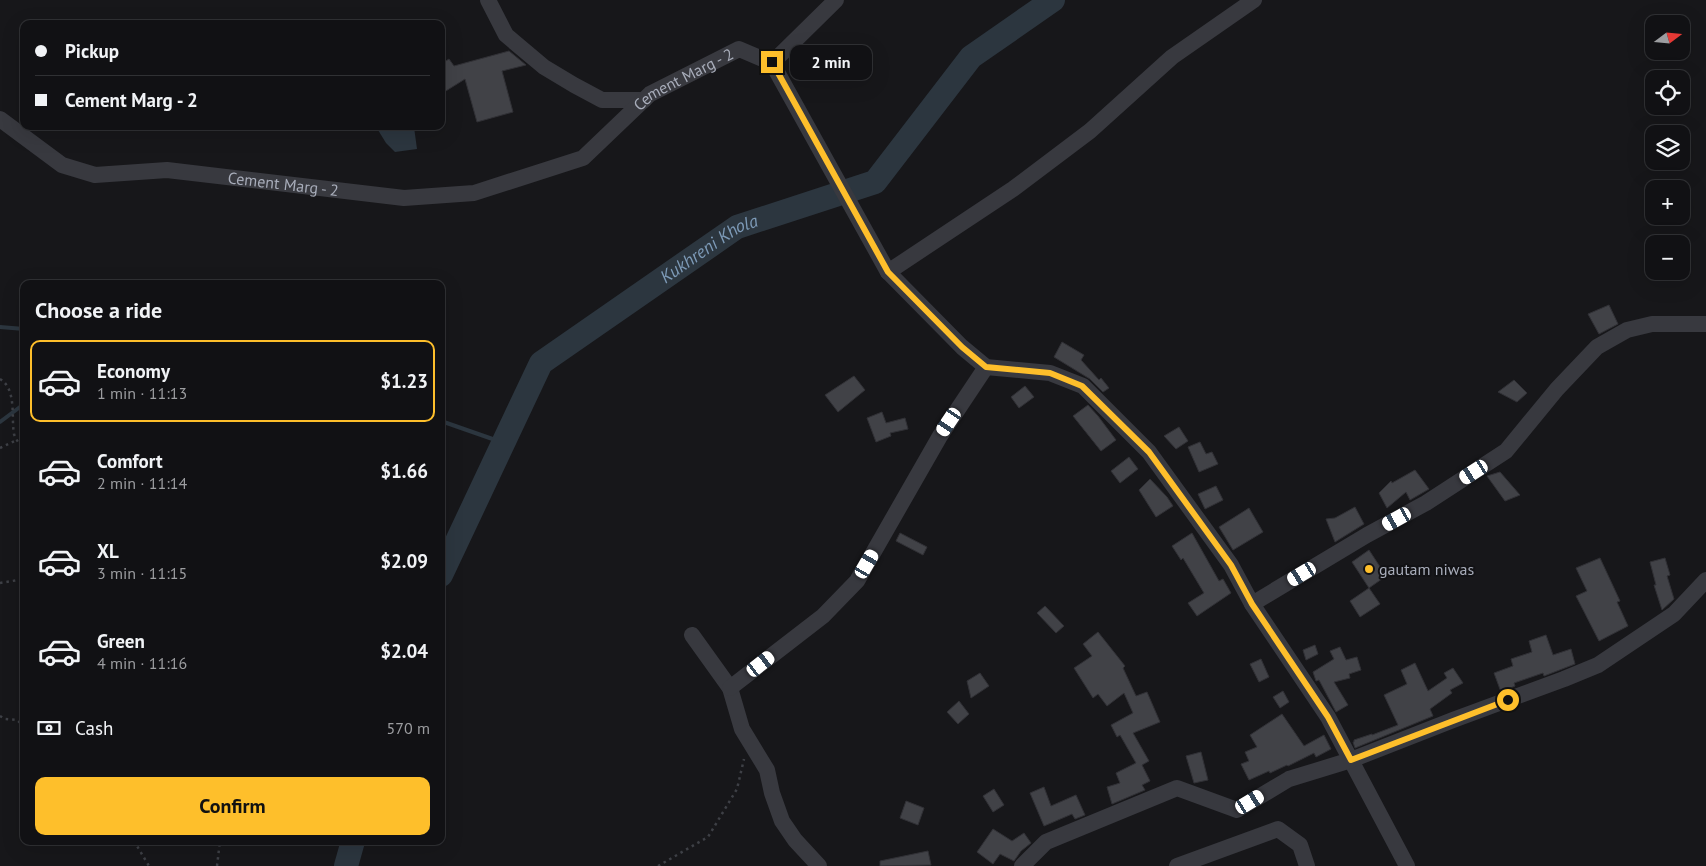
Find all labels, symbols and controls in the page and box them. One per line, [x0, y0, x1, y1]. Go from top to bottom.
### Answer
north arrow [1645, 15, 1690, 60]
map controls [1645, 15, 1690, 280]
text: Pickup [65, 39, 119, 63]
street label: Cement Marg - 2 [629, 44, 737, 115]
callout: 2 min [790, 44, 872, 80]
route end [761, 51, 783, 73]
text: 2 min [811, 52, 851, 72]
button: locate [1645, 70, 1690, 115]
text: Cement Marg - 2 [65, 88, 198, 112]
button: layers [1645, 125, 1690, 170]
street label: Cement Marg - 2 [227, 167, 340, 200]
button: + [1645, 180, 1690, 225]
water label: Kukhreni Khola [655, 209, 761, 288]
button: − [1645, 235, 1690, 280]
text: Choose a ride [35, 296, 162, 324]
icon: car [37, 359, 82, 404]
text: Economy [97, 359, 170, 383]
text: $1.23 [380, 369, 428, 393]
text: 1 min · 11:13 [97, 383, 187, 403]
car [934, 405, 963, 439]
icon: car [37, 449, 82, 494]
text: Comfort [97, 449, 163, 473]
car [1457, 458, 1490, 486]
text: $1.66 [380, 459, 428, 483]
text: 2 min · 11:14 [97, 473, 187, 493]
car [1380, 505, 1413, 533]
icon: car [37, 539, 82, 584]
text: XL [97, 539, 119, 563]
car [853, 547, 880, 581]
text: $2.09 [380, 549, 428, 573]
place label: gautam niwas [1379, 559, 1475, 579]
car [1285, 560, 1318, 588]
text: 3 min · 11:15 [97, 563, 187, 583]
marker: gautam niwas [1363, 563, 1375, 575]
icon: car [37, 629, 82, 674]
text: Green [97, 629, 145, 653]
text: $2.04 [380, 639, 428, 663]
car [744, 649, 777, 679]
text: 4 min · 11:16 [97, 653, 187, 673]
route start [1497, 689, 1519, 711]
icon: cash [35, 714, 63, 742]
text: Cash [75, 716, 113, 740]
text: 570 m [387, 718, 430, 738]
button: Confirm [35, 777, 430, 835]
car [1233, 788, 1266, 816]

